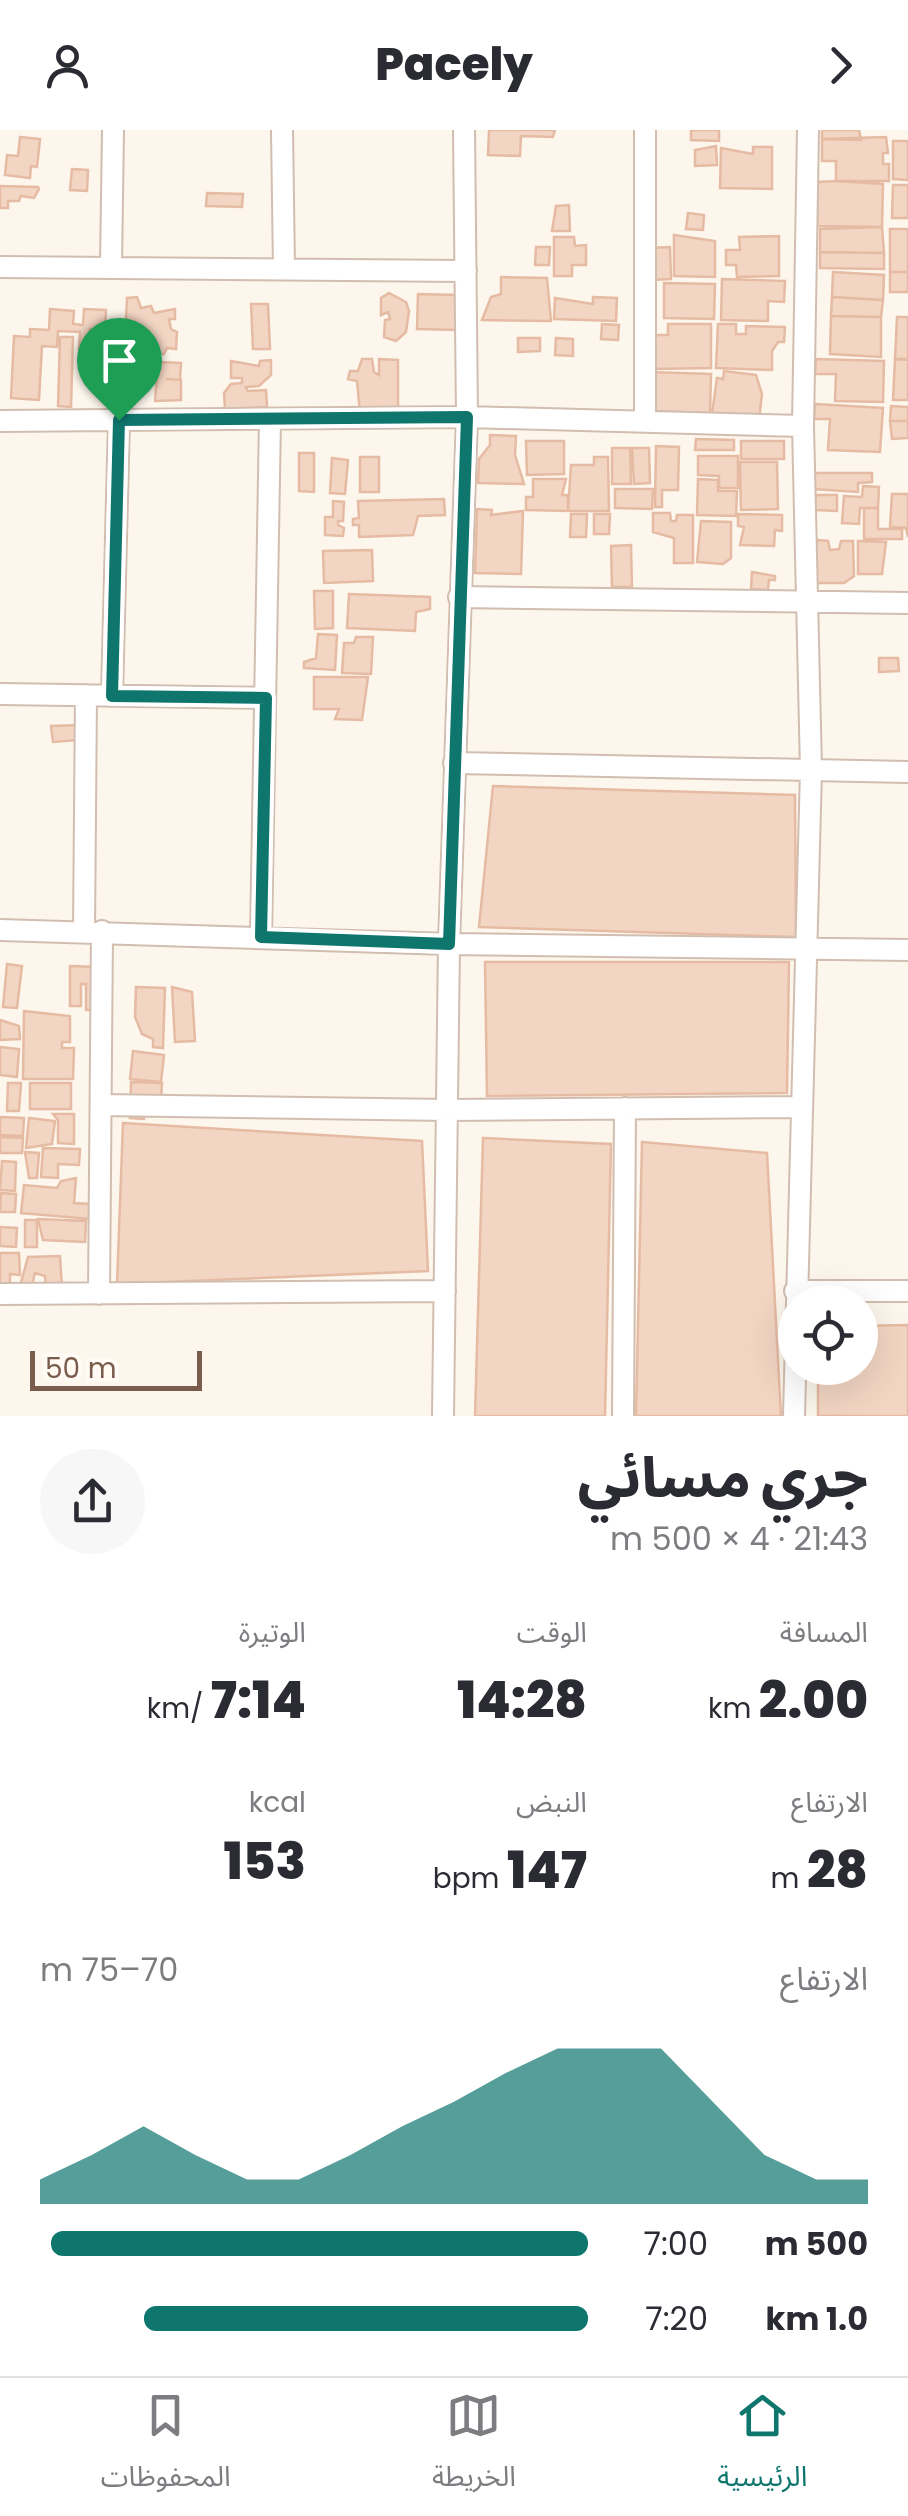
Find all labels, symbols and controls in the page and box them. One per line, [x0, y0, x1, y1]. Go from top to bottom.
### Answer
text: Pacely [375, 33, 533, 96]
icon: person [40, 38, 95, 93]
icon: forward [813, 38, 868, 93]
pin [77, 318, 162, 421]
icon: arrive [92, 333, 147, 388]
map controls [778, 1285, 878, 1385]
button: locate [778, 1285, 878, 1385]
scale bar [30, 1346, 202, 1390]
text: 50 m [45, 1349, 116, 1388]
text: جري مسائي [578, 1439, 868, 1516]
button: share [40, 1449, 145, 1554]
text: 21:43 · 4 × 500 m [610, 1516, 868, 1561]
text: الوتيرة [239, 1613, 306, 1652]
text: الوقت [517, 1613, 587, 1652]
text: المسافة [780, 1613, 868, 1652]
text: 7:14 [211, 1665, 306, 1736]
text: 14:28 [457, 1665, 587, 1736]
text: 2.00 [759, 1665, 868, 1736]
text: /km [147, 1689, 211, 1728]
text: km [708, 1689, 759, 1728]
text: kcal [249, 1783, 306, 1822]
text: النبض [516, 1783, 587, 1822]
text: الارتفاع [791, 1783, 868, 1822]
text: 153 [223, 1826, 306, 1897]
text: 147 [507, 1835, 587, 1906]
text: 28 [807, 1835, 868, 1906]
text: bpm [433, 1859, 507, 1898]
text: m [771, 1859, 807, 1898]
text: 70–75 m [40, 1947, 178, 1992]
text: الارتفاع [780, 1956, 868, 2001]
text: 7:00 [644, 2221, 708, 2266]
text: 500 m [765, 2221, 868, 2266]
text: 7:20 [645, 2296, 708, 2341]
text: 1.0 km [766, 2296, 868, 2341]
tab: المحفوظات [101, 2388, 231, 2507]
tab: الخريطة [432, 2388, 516, 2507]
tab: الرئيسية [717, 2388, 807, 2507]

